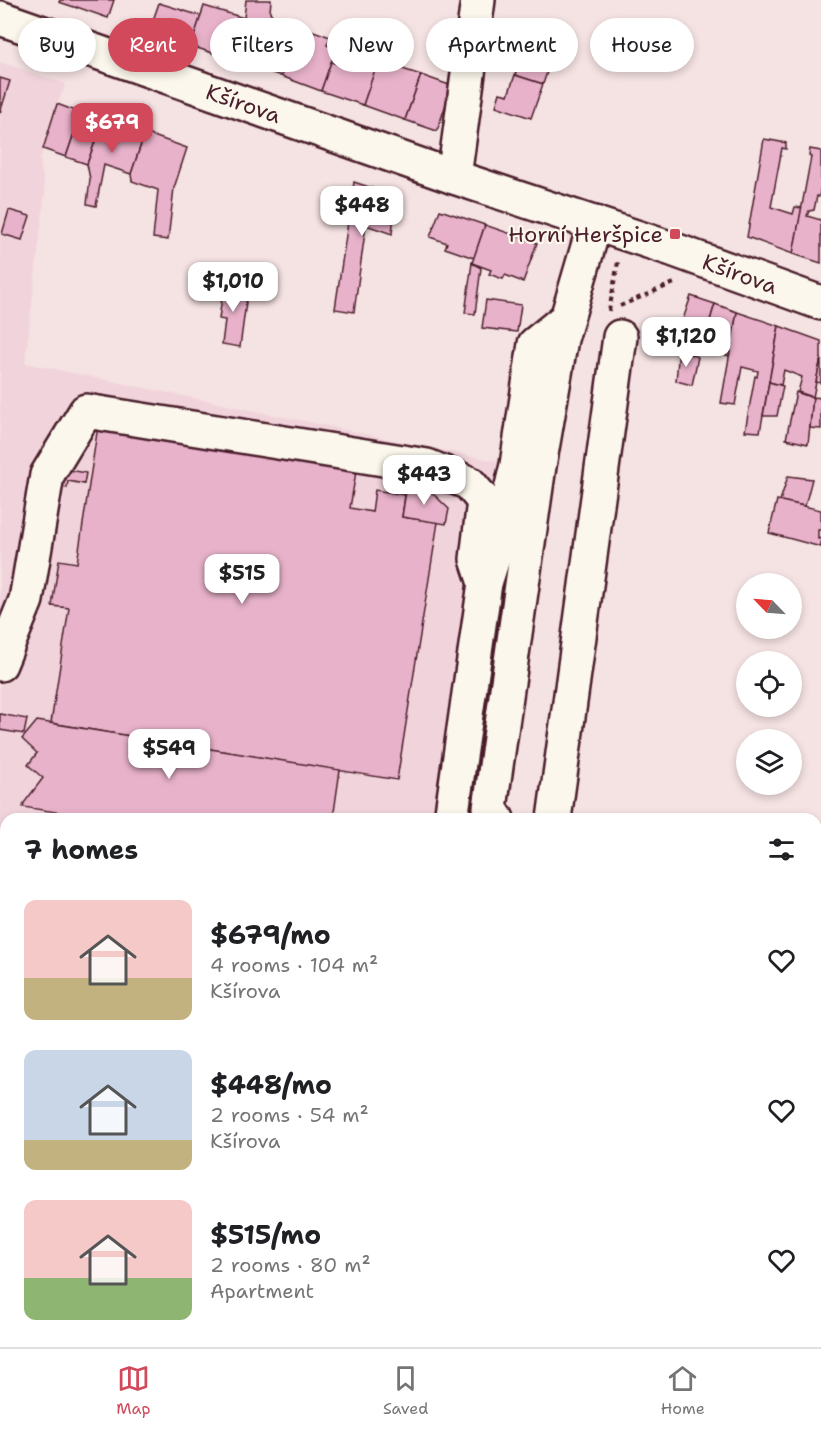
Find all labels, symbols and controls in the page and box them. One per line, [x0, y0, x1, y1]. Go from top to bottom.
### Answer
chip: Buy [18, 18, 96, 72]
chip: Rent [108, 18, 198, 72]
chip: Filters [210, 18, 315, 72]
chip: New [327, 18, 414, 72]
chip: Apartment [426, 18, 578, 72]
chip: House [590, 18, 694, 72]
street label: Kšírova [202, 77, 285, 130]
pin: $679 [76, 103, 148, 154]
text: $679 [85, 109, 139, 135]
pin: $448 [326, 186, 398, 237]
text: $448 [334, 192, 390, 218]
place label: Horní Heršpice [508, 220, 663, 249]
marker: Horní Heršpice [668, 227, 682, 241]
street label: Kšírova [698, 247, 782, 301]
pin: $1,010 [184, 262, 282, 313]
text: $1,010 [202, 268, 264, 294]
pin: $1,120 [637, 317, 735, 368]
text: $1,120 [656, 323, 716, 349]
pin: $443 [388, 455, 460, 506]
text: $443 [397, 461, 451, 487]
pin: $515 [206, 554, 278, 605]
text: $515 [218, 560, 266, 586]
north arrow [736, 573, 802, 639]
map controls [736, 573, 802, 795]
button: locate [736, 651, 802, 717]
pin: $549 [133, 729, 205, 780]
button: layers [736, 729, 802, 795]
text: $549 [142, 735, 196, 761]
text: 7 homes [24, 832, 138, 867]
icon: filters [765, 833, 798, 866]
text: $679/mo [210, 917, 331, 952]
icon: home [72, 924, 144, 996]
icon: heart [765, 944, 798, 977]
text: 4 rooms · 104 m² [210, 952, 378, 978]
text: Kšírova [210, 978, 280, 1004]
text: $448/mo [210, 1067, 332, 1102]
icon: home [72, 1074, 144, 1146]
icon: heart [765, 1094, 798, 1127]
text: 2 rooms · 54 m² [210, 1102, 369, 1128]
text: Kšírova [210, 1128, 280, 1154]
text: $515/mo [210, 1217, 321, 1252]
icon: home [72, 1224, 144, 1296]
icon: heart [765, 1244, 798, 1277]
text: 2 rooms · 80 m² [210, 1252, 371, 1278]
text: Apartment [210, 1278, 314, 1304]
tab: Map [116, 1362, 150, 1419]
tab: Saved [383, 1362, 428, 1419]
tab: Home [661, 1362, 705, 1419]

